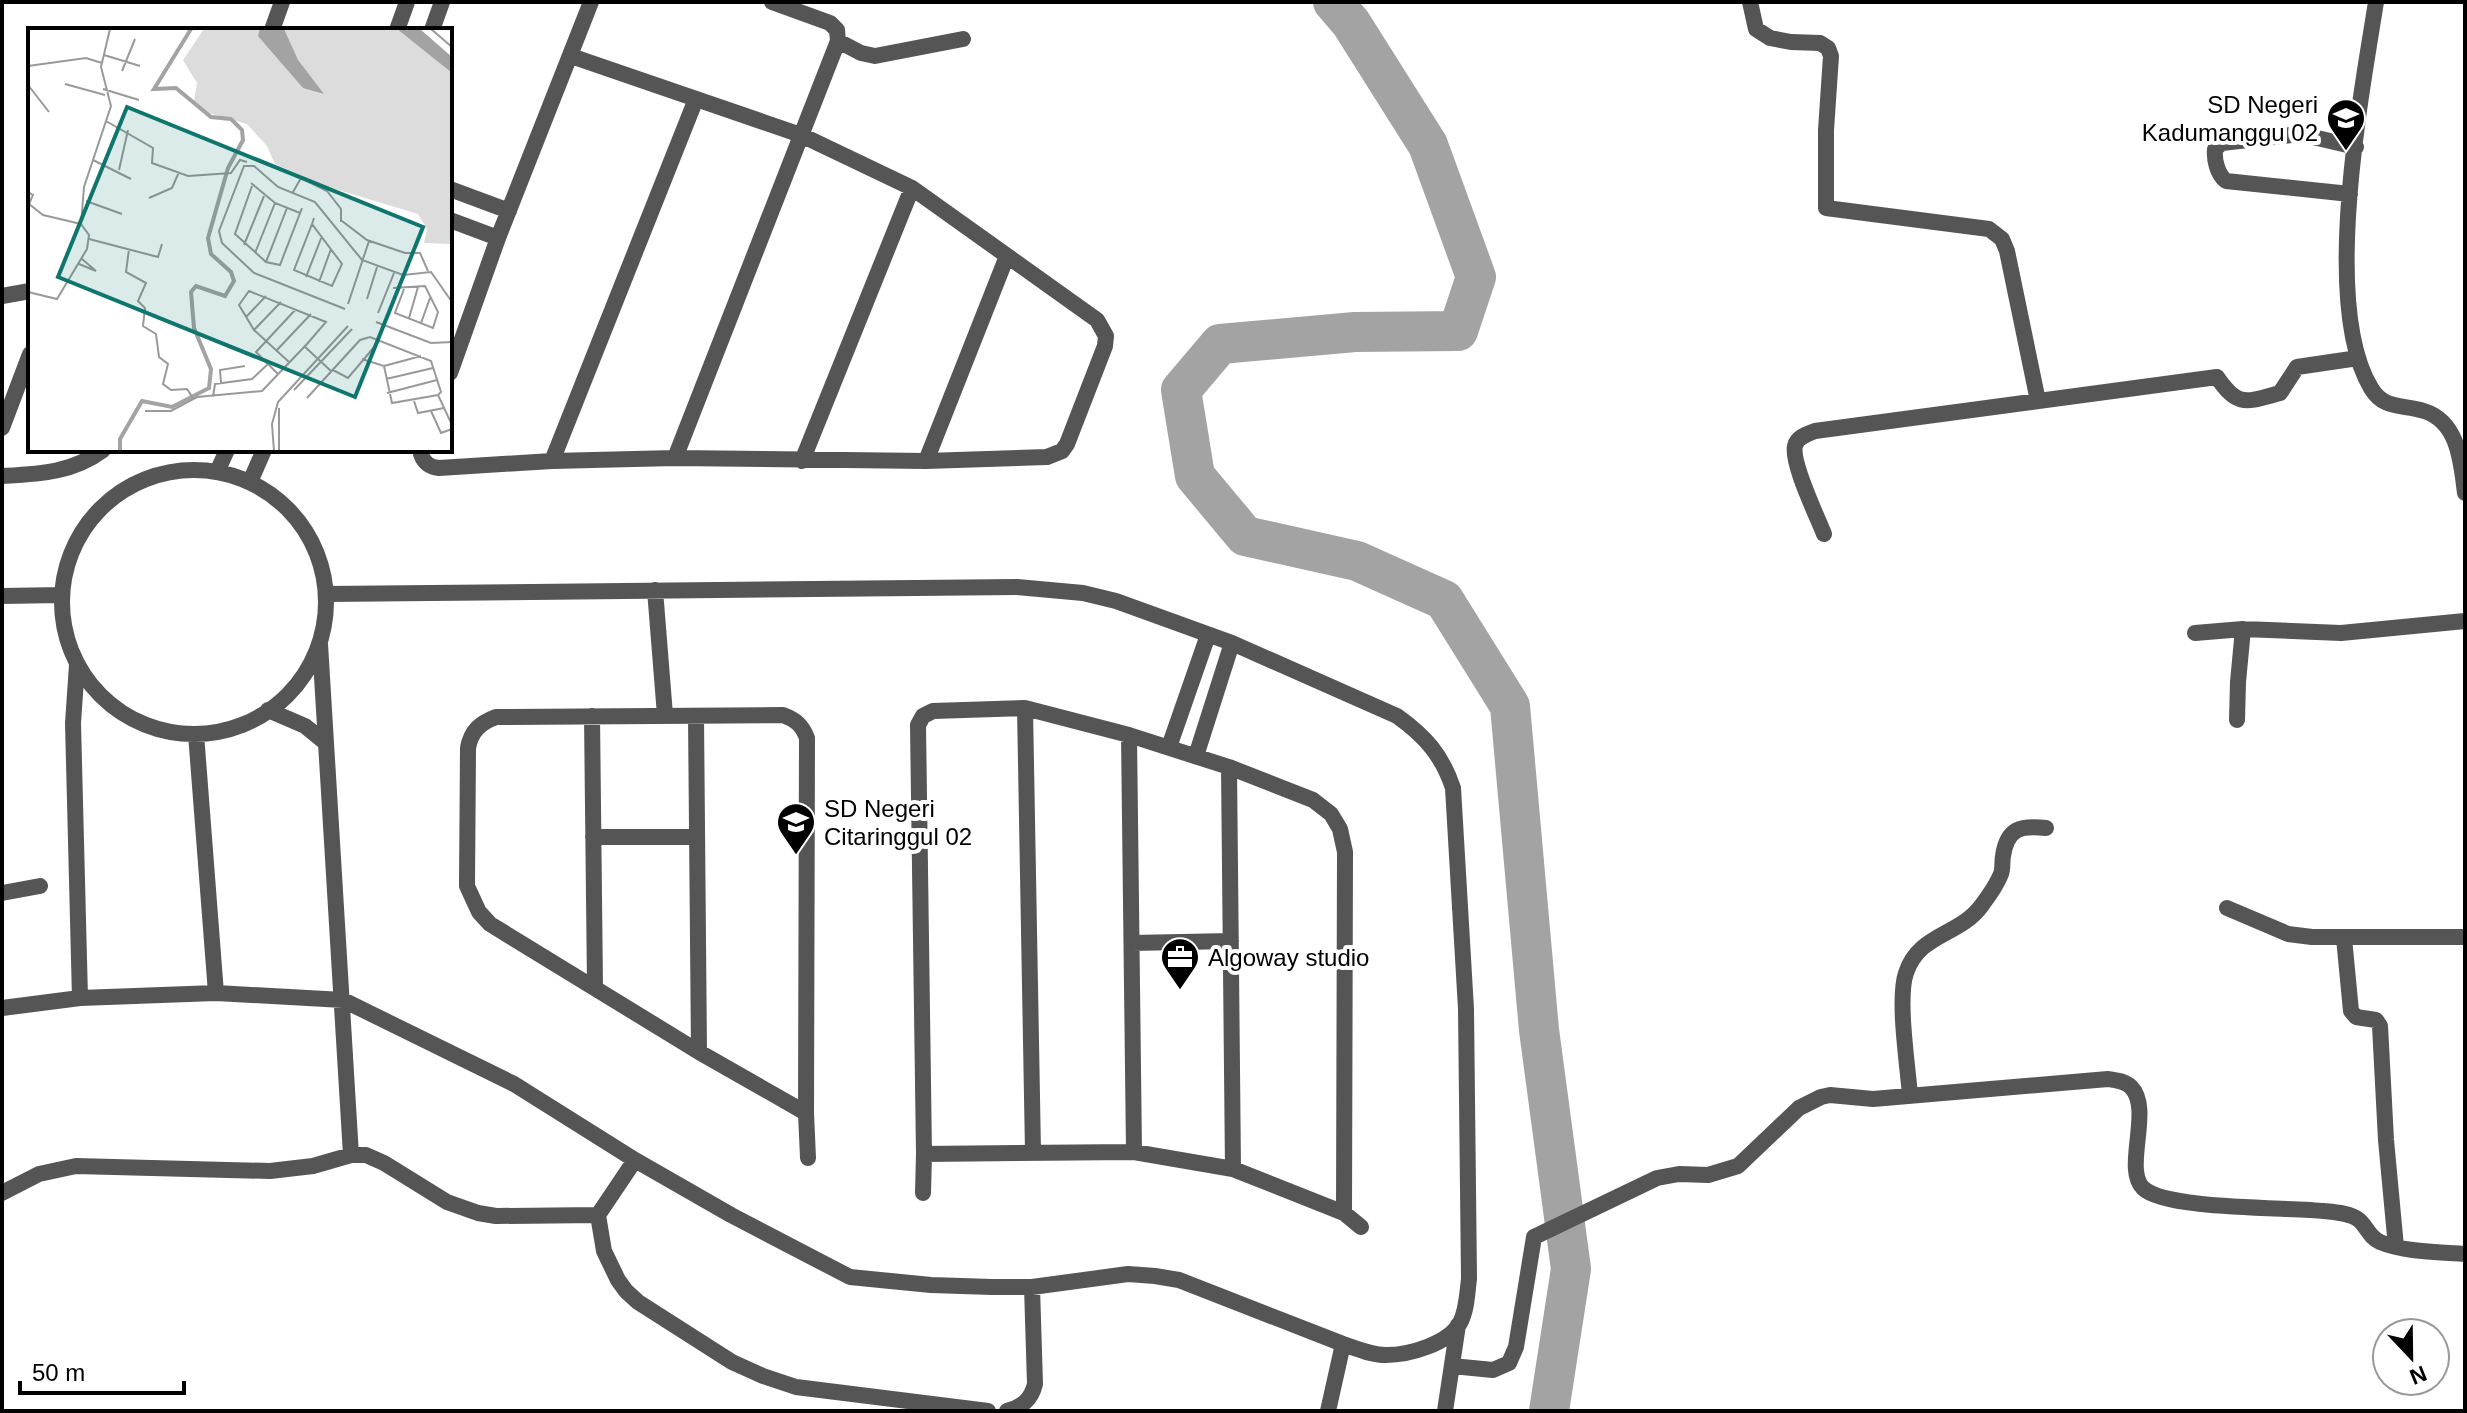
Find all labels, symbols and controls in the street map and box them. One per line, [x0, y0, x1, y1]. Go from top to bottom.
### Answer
inset map [28, 28, 452, 452]
place label: SD Negeri Kadumanggu 02 [2142, 91, 2318, 146]
school or university icon: SD Negeri Kadumanggu 02 [2325, 97, 2367, 152]
place label: SD Negeri Citaringgul 02 [824, 795, 972, 850]
school or university icon: SD Negeri Citaringgul 02 [775, 801, 817, 856]
office icon: Algoway studio [1159, 936, 1201, 991]
place label: Algoway studio [1208, 944, 1369, 971]
north arrow [2371, 1317, 2451, 1397]
scale bar [20, 1345, 184, 1395]
text: 50 m [32, 1359, 85, 1386]
text: N [2406, 1361, 2430, 1390]

